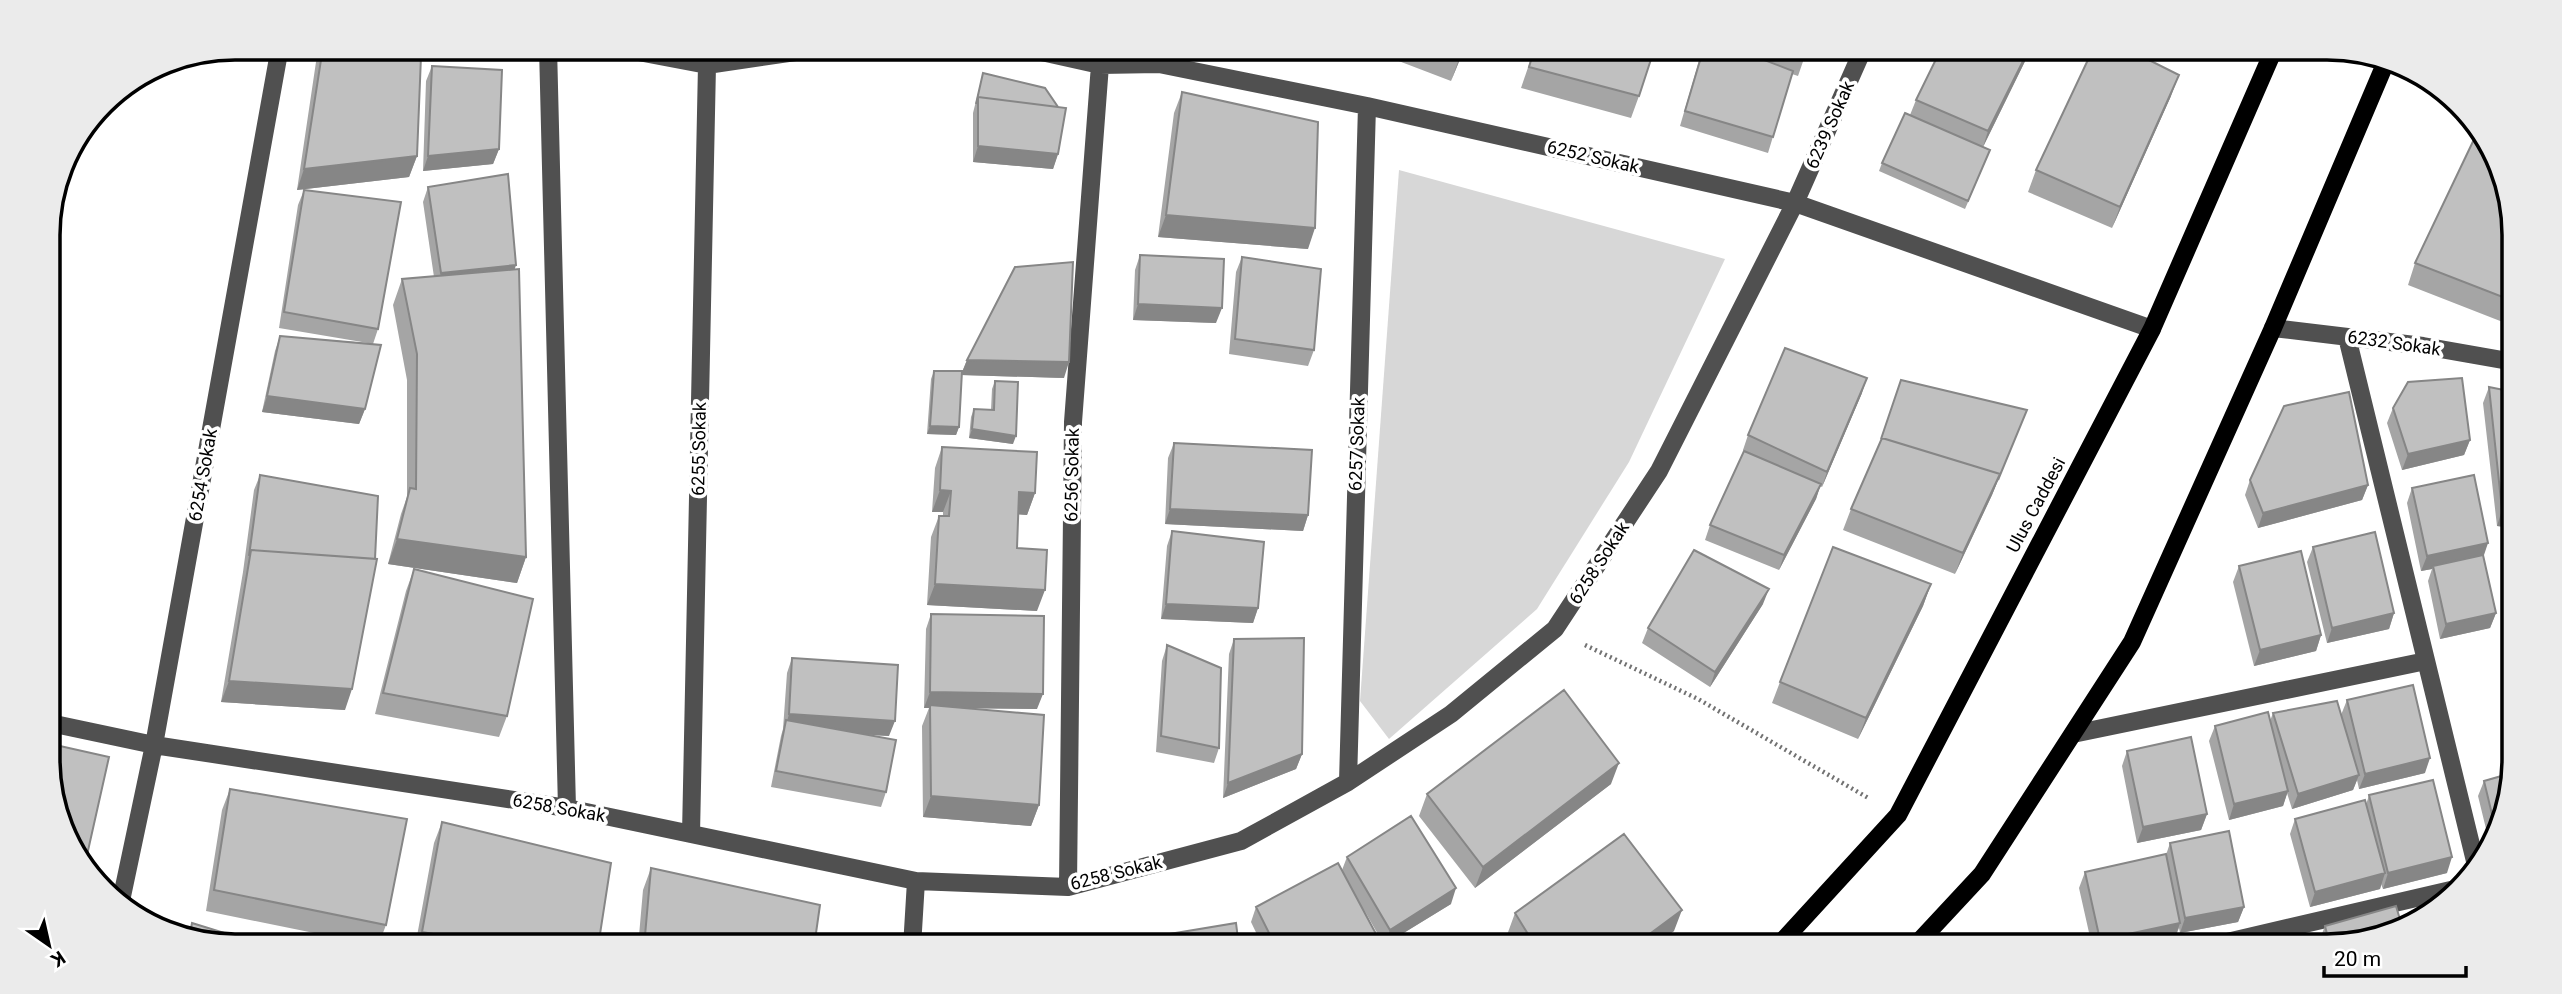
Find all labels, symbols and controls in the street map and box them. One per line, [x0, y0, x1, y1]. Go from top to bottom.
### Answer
street label: 6239 Sokak [1801, 77, 1859, 172]
street label: 6252 Sokak [1545, 136, 1642, 178]
street label: 6232 Sokak [2346, 326, 2443, 360]
street label: 6257 Sokak [1344, 396, 1369, 491]
street label: 6255 Sokak [687, 401, 710, 496]
street label: 6254 Sokak [184, 426, 221, 523]
street label: 6256 Sokak [1060, 427, 1083, 522]
street label: Ulus Caddesi [2002, 454, 2069, 556]
street label: 6258 Sokak [1564, 517, 1633, 608]
street label: 6258 Sokak [511, 789, 608, 826]
street label: 6258 Sokak [1068, 851, 1165, 894]
north arrow [14, 910, 84, 980]
scale bar [2324, 934, 2466, 978]
text: K [46, 946, 70, 972]
text: 20 m [2334, 947, 2381, 971]

